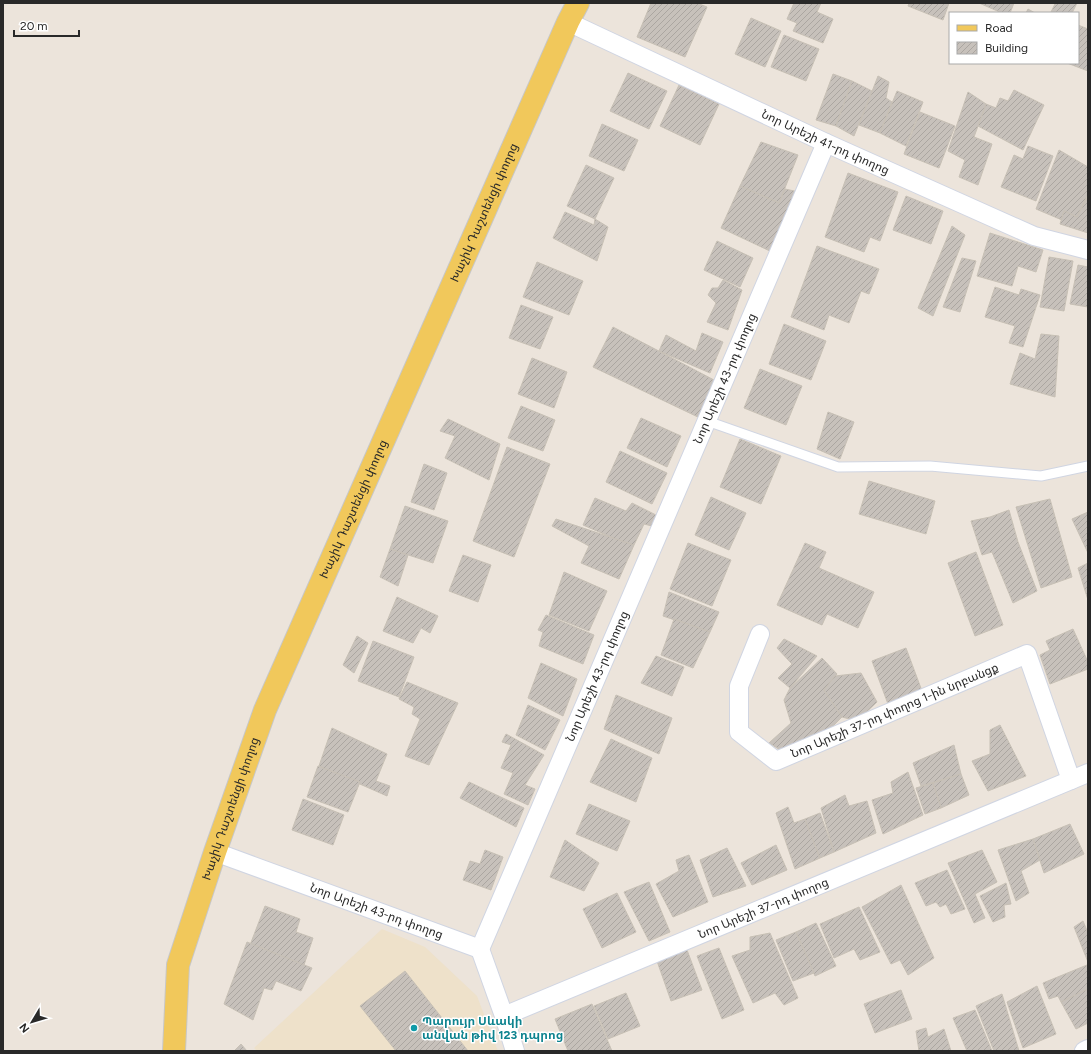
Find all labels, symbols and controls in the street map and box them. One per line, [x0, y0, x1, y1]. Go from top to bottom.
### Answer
scale bar [14, 12, 79, 38]
legend [949, 12, 1079, 64]
text: 20 m [20, 19, 48, 33]
text: Road [985, 21, 1013, 35]
text: Building [985, 41, 1028, 55]
street label: Նոր Արեշի 41-րդ փողոց [759, 107, 892, 177]
street label: Խաչիկ Դաշտենցի փողոց [447, 141, 521, 284]
street label: Նոր Արեշի 43-րդ փողոց [691, 311, 759, 446]
street label: Խաչիկ Դաշտենցի փողոց [317, 438, 390, 581]
street label: Նոր Արեշի 43-րդ փողոց [563, 609, 631, 744]
street label: Նոր Արեշի 37-րդ փողոց 1-ին նրբանցք [789, 660, 1000, 761]
street label: Խաչիկ Դաշտենցի փողոց [199, 735, 262, 882]
street label: Նոր Արեշի 37-րդ փողոց [696, 875, 830, 941]
street label: Նոր Արեշի 43-րդ փողոց [308, 880, 445, 942]
north arrow [12, 1002, 52, 1042]
place label: Պարույր Սևակի անվան թիվ 123 դպրոց [422, 1014, 563, 1042]
text: N [17, 1020, 32, 1035]
marker: Պարույր Սևակի անվան թիվ 123 դպրոց [409, 1023, 419, 1033]

